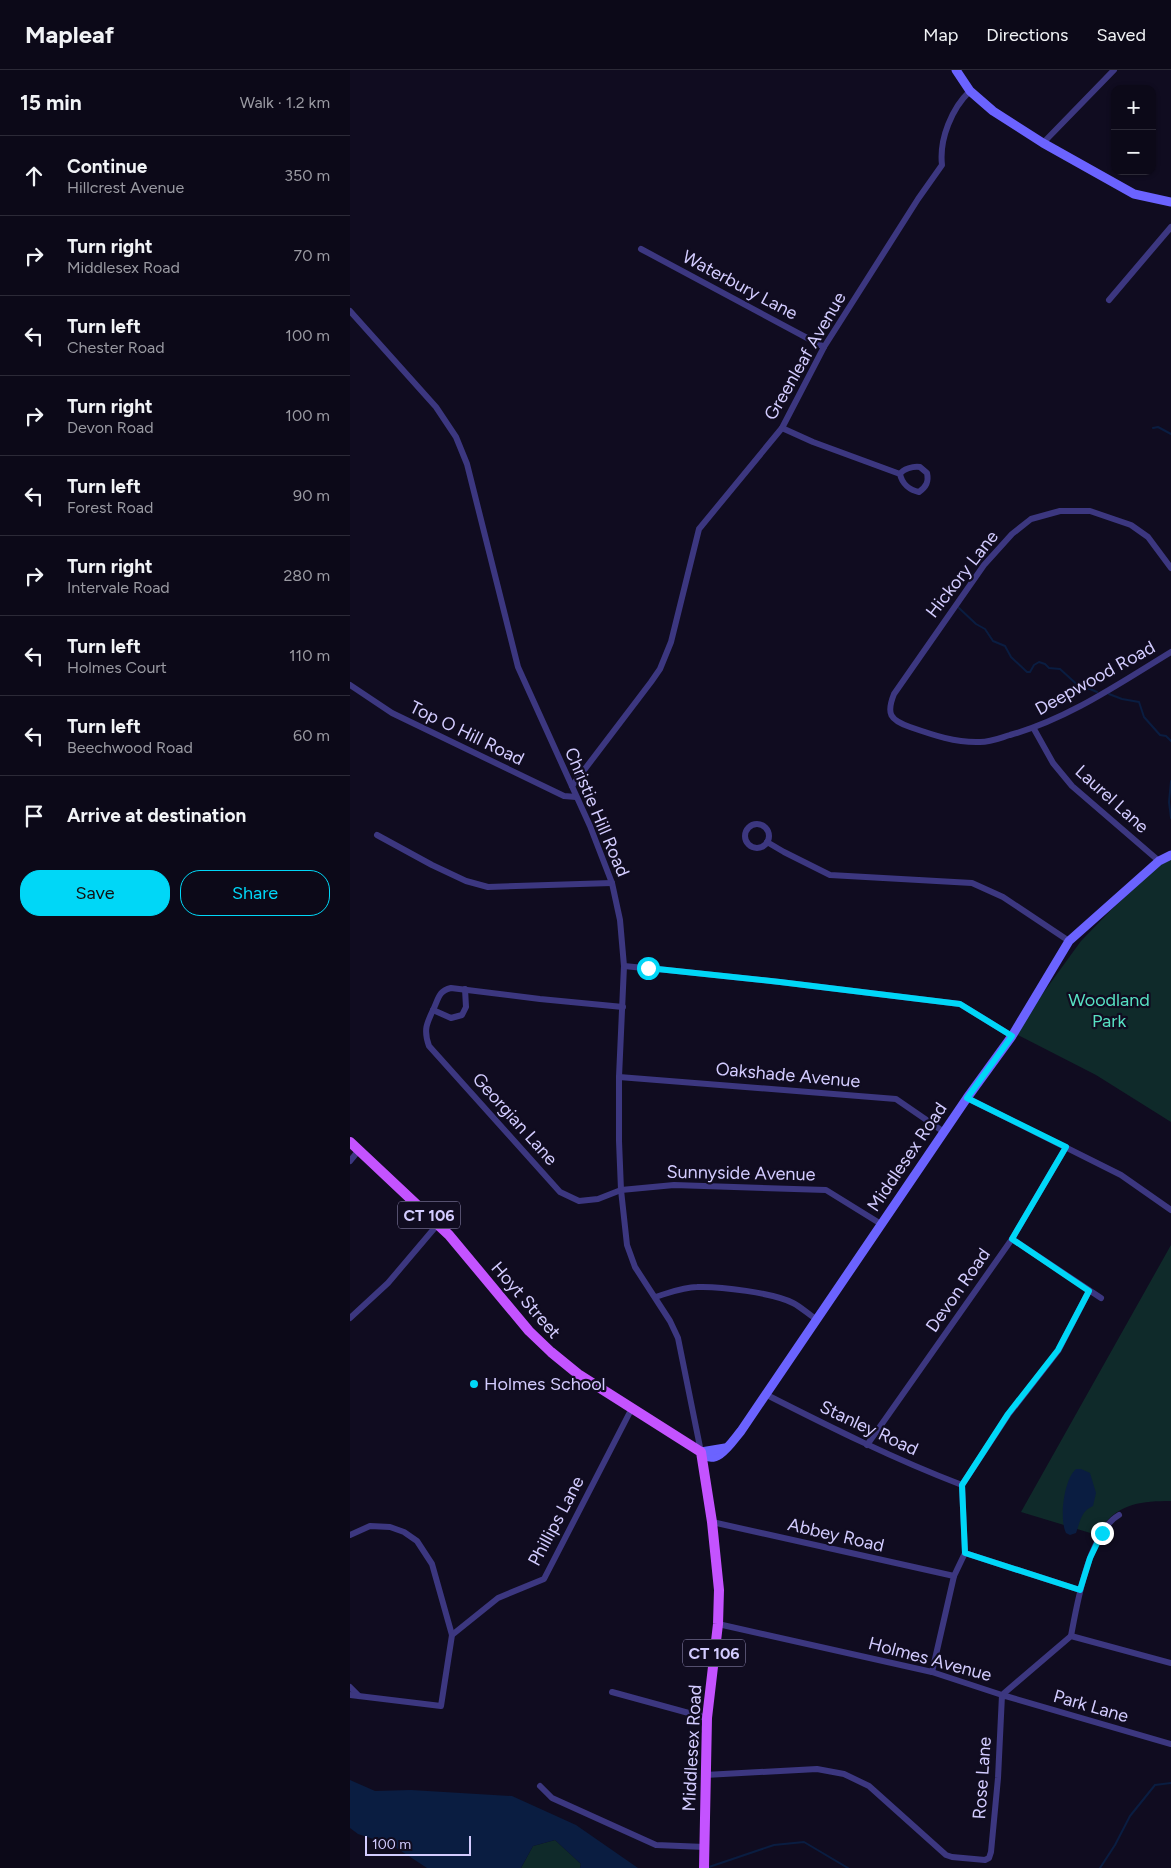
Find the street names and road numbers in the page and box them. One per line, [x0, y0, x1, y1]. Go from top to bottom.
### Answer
street label: Waterbury Lane [679, 245, 802, 325]
street label: Greenleaf Avenue [759, 288, 851, 424]
street label: Hickory Lane [921, 526, 1003, 622]
street label: Deepwood Road [1031, 636, 1159, 720]
street label: Top O Hill Road [406, 696, 528, 770]
street label: Christie Hill Road [560, 744, 634, 880]
street label: Laurel Lane [1071, 760, 1153, 838]
street label: Oakshade Avenue [715, 1058, 861, 1092]
street label: Georgian Lane [468, 1068, 562, 1170]
street label: Middlesex Road [862, 1098, 952, 1216]
street label: Sunnyside Avenue [666, 1161, 816, 1185]
road number: CT 106 [398, 1202, 460, 1228]
street label: Devon Road [921, 1244, 995, 1336]
street label: Hoyt Street [487, 1257, 566, 1343]
street label: Stanley Road [816, 1396, 922, 1460]
street label: Phillips Lane [523, 1472, 589, 1570]
street label: Abbey Road [786, 1513, 886, 1557]
street label: Holmes Avenue [866, 1632, 994, 1686]
road number: CT 106 [683, 1640, 745, 1666]
street label: Middlesex Road [678, 1684, 706, 1812]
street label: Park Lane [1051, 1685, 1131, 1727]
street label: Rose Lane [968, 1736, 996, 1820]

